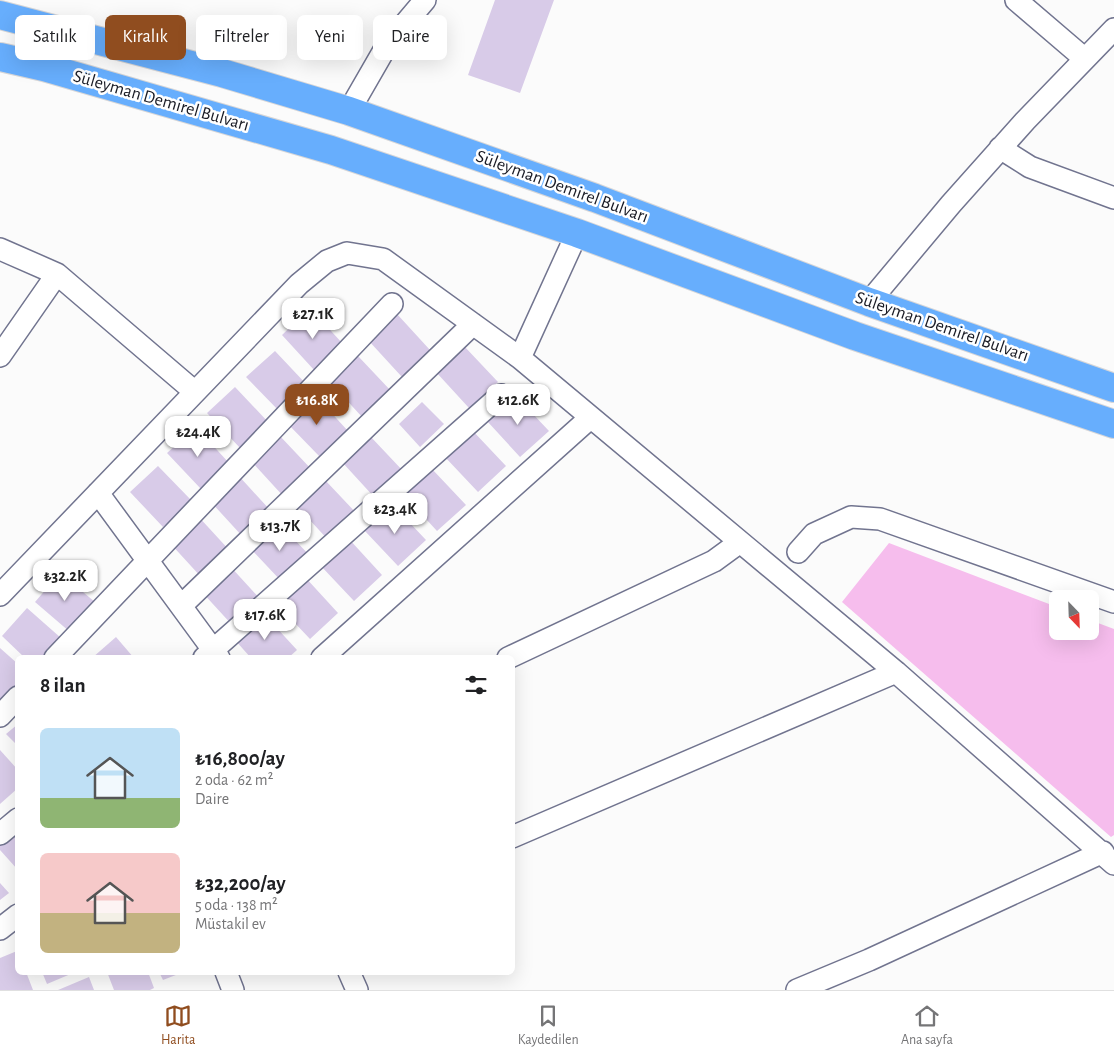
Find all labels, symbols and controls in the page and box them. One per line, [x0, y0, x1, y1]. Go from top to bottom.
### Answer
chip: Satılık [15, 15, 95, 60]
chip: Kiralık [105, 15, 186, 60]
chip: Filtreler [196, 15, 287, 60]
chip: Yeni [297, 15, 363, 60]
chip: Daire [373, 15, 447, 60]
street label: Süleyman Demirel Bulvarı [71, 67, 251, 135]
street label: Süleyman Demirel Bulvarı [473, 147, 651, 227]
street label: Süleyman Demirel Bulvarı [853, 289, 1031, 365]
pin: ₺27.1K [272, 298, 354, 340]
text: ₺27.1K [293, 306, 333, 322]
pin: ₺16.8K [276, 384, 358, 426]
pin: ₺12.6K [477, 384, 559, 426]
text: ₺16.8K [296, 392, 338, 408]
text: ₺12.6K [497, 392, 539, 408]
pin: ₺24.4K [157, 416, 239, 458]
text: ₺24.4K [176, 424, 220, 440]
pin: ₺23.4K [354, 492, 436, 535]
text: ₺23.4K [373, 501, 417, 517]
pin: ₺13.7K [239, 510, 321, 552]
text: ₺13.7K [260, 518, 300, 534]
pin: ₺32.2K [24, 560, 106, 602]
text: ₺32.2K [44, 568, 86, 584]
north arrow [1049, 590, 1099, 640]
map controls [1049, 590, 1099, 640]
pin: ₺17.6K [224, 598, 306, 641]
text: ₺17.6K [245, 607, 285, 623]
icon: filters [462, 671, 490, 699]
text: 8 ilan [40, 675, 86, 696]
icon: home [80, 748, 140, 808]
text: ₺16,800/ay [195, 748, 285, 769]
text: 2 oda · 62 m² [195, 772, 273, 788]
text: Daire [195, 791, 229, 807]
icon: home [80, 873, 140, 933]
text: ₺32,200/ay [195, 873, 286, 894]
text: 5 oda · 138 m² [195, 897, 278, 913]
text: Müstakil ev [195, 916, 266, 932]
tab: Harita [161, 1002, 196, 1049]
tab: Kaydedilen [518, 1002, 579, 1049]
tab: Ana sayfa [901, 1002, 953, 1049]

